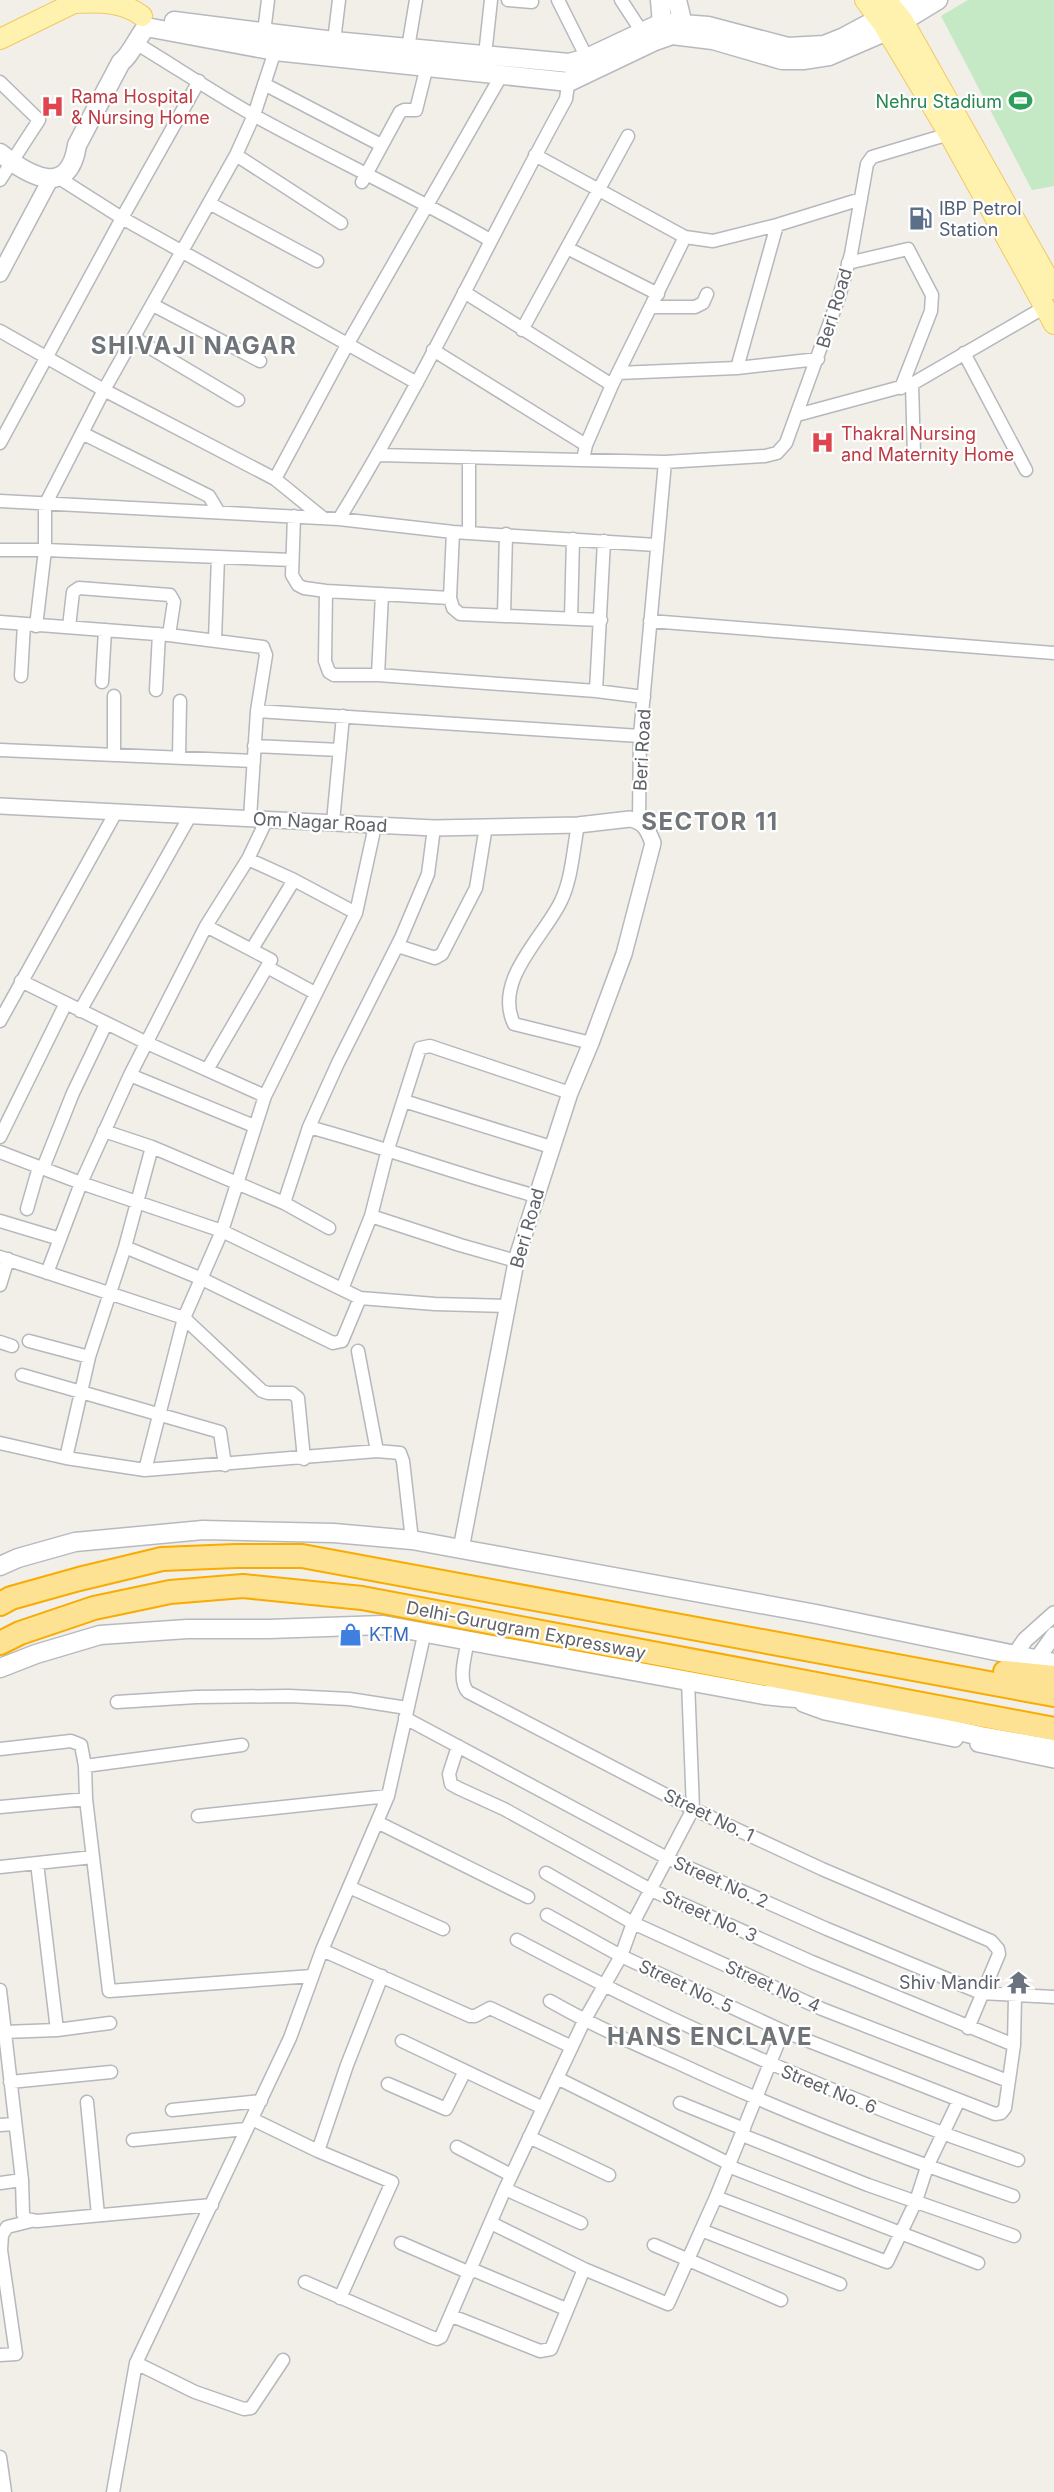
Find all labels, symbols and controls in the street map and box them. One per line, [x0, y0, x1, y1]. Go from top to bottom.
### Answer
place label: Rama Hospital & Nursing Home [71, 86, 210, 128]
sports icon: Nehru Stadium [1007, 88, 1033, 114]
place label: Nehru Stadium [875, 91, 1002, 112]
hospital icon: Rama Hospital & Nursing Home [40, 93, 66, 119]
place label: IBP Petrol Station [939, 198, 1022, 240]
fuel station icon: IBP Petrol Station [908, 205, 934, 231]
street label: Beri Road [812, 266, 856, 350]
district label: SHIVAJI NAGAR [91, 331, 297, 360]
place label: Thakral Nursing and Maternity Home [841, 423, 1014, 465]
hospital icon: Thakral Nursing and Maternity Home [810, 430, 836, 456]
street label: Beri Road [629, 708, 655, 792]
district label: SECTOR 11 [641, 807, 779, 836]
street label: Om Nagar Road [252, 808, 388, 836]
street label: Beri Road [506, 1186, 548, 1270]
street label: Delhi-Gurugram Expressway [404, 1596, 648, 1664]
shop icon: KTM [338, 1621, 364, 1647]
place label: KTM [369, 1624, 409, 1645]
street label: Street No. 1 [660, 1784, 758, 1846]
street label: Street No. 2 [670, 1852, 772, 1912]
street label: Street No. 3 [659, 1886, 761, 1946]
street label: Street No. 5 [636, 1955, 736, 2017]
street label: Street No. 4 [722, 1956, 824, 2016]
temple icon: Shiv Mandir [1005, 1969, 1031, 1995]
place label: Shiv Mandir [899, 1972, 1000, 1993]
district label: HANS ENCLAVE [607, 2022, 813, 2051]
street label: Street No. 6 [778, 2060, 880, 2118]

